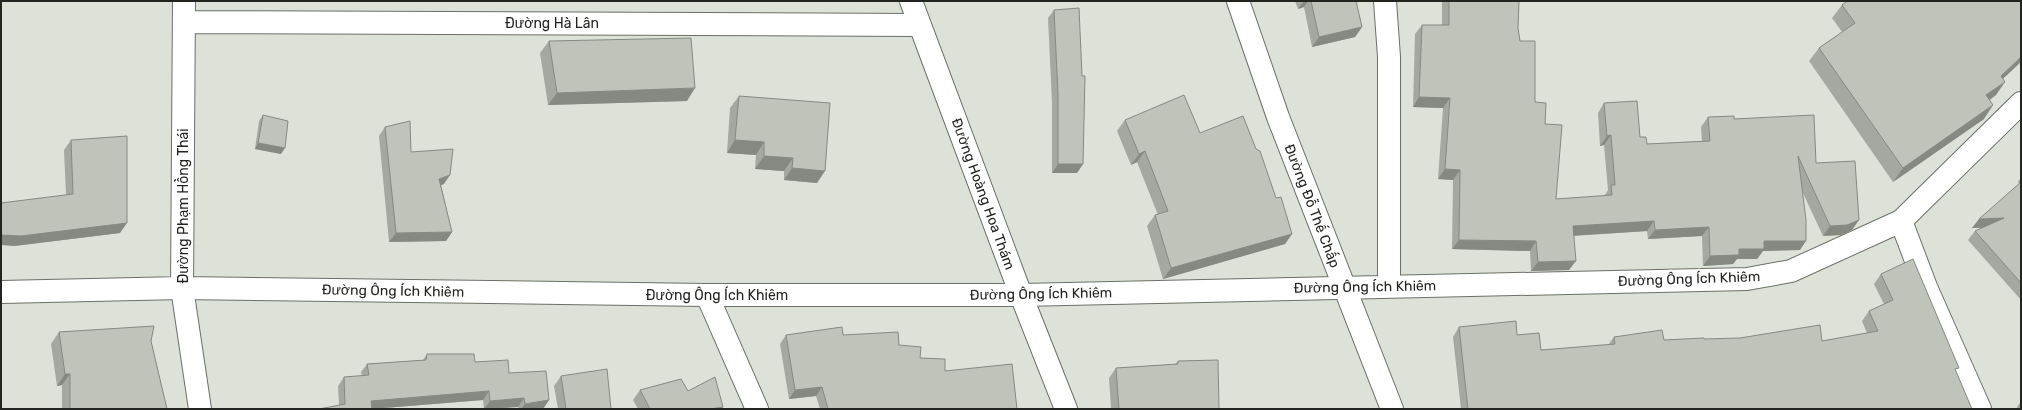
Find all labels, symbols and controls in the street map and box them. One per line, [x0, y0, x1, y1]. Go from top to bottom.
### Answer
street label: Đường Hà Lân [505, 15, 599, 32]
street label: Đường Hoàng Hoa Thám [948, 116, 1018, 272]
street label: Đường Phạm Hồng Thái [174, 128, 192, 284]
street label: Đường Đỗ Thế Chấp [1281, 141, 1344, 270]
street label: Đường Ông Ích Khiêm [1617, 267, 1760, 290]
street label: Đường Ông Ích Khiêm [1294, 276, 1436, 297]
street label: Đường Ông Ích Khiêm [322, 280, 464, 301]
street label: Đường Ông Ích Khiêm [970, 283, 1112, 304]
street label: Đường Ông Ích Khiêm [646, 286, 788, 304]

